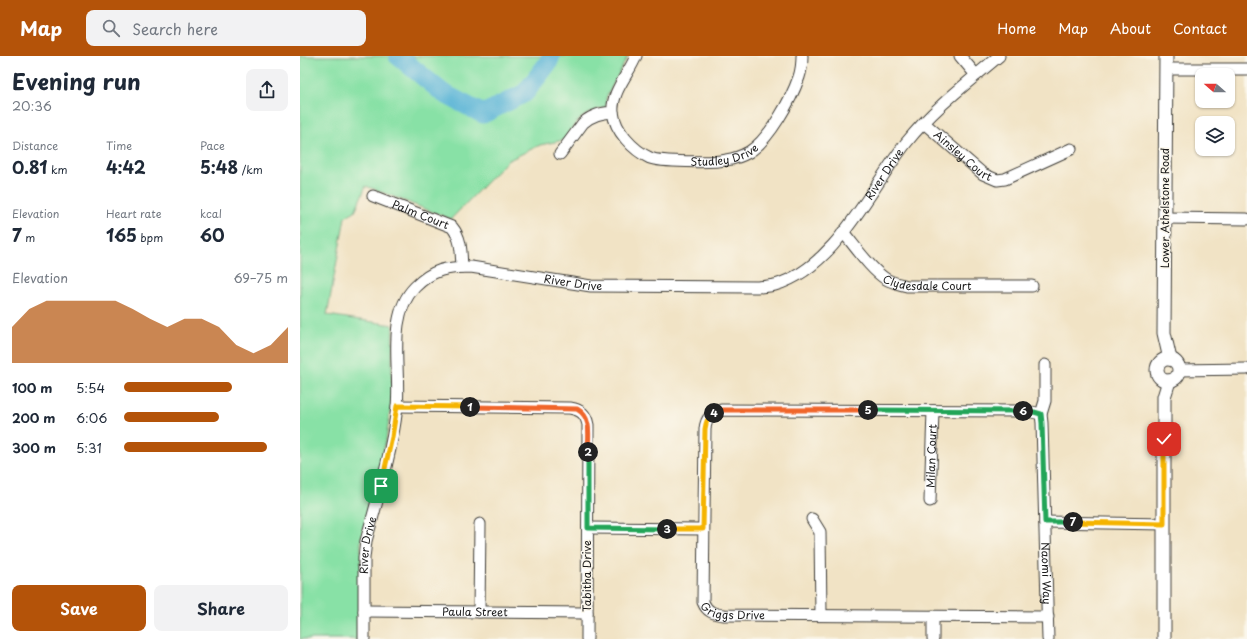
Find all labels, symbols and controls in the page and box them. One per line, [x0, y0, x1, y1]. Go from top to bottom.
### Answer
search box [86, 10, 366, 46]
text: Map [20, 14, 62, 42]
icon: search [100, 17, 122, 39]
text: Search here [132, 17, 218, 40]
text: Home [997, 18, 1036, 39]
text: Map [1058, 18, 1088, 39]
text: About [1110, 18, 1151, 39]
text: Contact [1173, 18, 1227, 39]
text: Evening run [12, 64, 141, 97]
north arrow [1195, 68, 1235, 108]
map controls [1195, 68, 1235, 156]
button: share [246, 69, 288, 111]
text: 20:36 [12, 96, 52, 115]
button: layers [1195, 116, 1235, 156]
street label: Ainsley Court [930, 126, 995, 185]
text: Distance [12, 137, 58, 154]
text: Time [106, 137, 132, 154]
text: Pace [200, 137, 225, 154]
street label: Studley Drive [690, 139, 762, 170]
street label: River Drive [860, 145, 907, 203]
street label: Lower Athelstone Road [1156, 148, 1173, 268]
text: 0.81 [12, 154, 48, 180]
text: 4:42 [106, 154, 146, 180]
text: 5:48 [200, 154, 238, 180]
text: km [48, 161, 68, 178]
text: /km [238, 161, 263, 178]
street label: Palm Court [390, 195, 452, 233]
text: Elevation [12, 205, 59, 222]
text: Heart rate [106, 205, 162, 222]
text: kcal [200, 205, 222, 222]
text: 7 [12, 222, 22, 248]
text: 165 [106, 222, 137, 248]
text: 60 [200, 222, 225, 248]
text: m [22, 229, 35, 246]
text: bpm [137, 229, 163, 246]
text: Elevation [12, 268, 68, 287]
text: 69–75 m [234, 268, 288, 287]
street label: River Drive [543, 270, 602, 294]
street label: Clydesdale Court [880, 270, 972, 294]
text: 100 m [12, 378, 53, 397]
text: 5:54 [76, 378, 105, 397]
pin: 1 [460, 397, 480, 417]
text: 1 [467, 398, 473, 415]
pin: 5 [858, 400, 878, 420]
text: 5 [864, 401, 872, 418]
pin: 6 [1013, 401, 1033, 421]
text: 6 [1019, 402, 1027, 419]
pin: 4 [704, 403, 724, 423]
text: 4 [710, 404, 718, 421]
text: 200 m [12, 408, 56, 427]
text: 6:06 [76, 408, 107, 427]
pin [1147, 422, 1181, 456]
street label: Milan Court [921, 423, 941, 488]
icon: check [1153, 428, 1175, 450]
text: 300 m [12, 438, 56, 457]
text: 5:31 [76, 438, 102, 457]
pin: 2 [578, 442, 598, 462]
text: 2 [584, 443, 592, 460]
pin [364, 469, 398, 503]
icon: arrive [370, 475, 392, 497]
pin: 7 [1063, 512, 1083, 532]
text: 7 [1070, 513, 1076, 530]
street label: River Drive [355, 514, 380, 574]
pin: 3 [657, 519, 677, 539]
text: 3 [663, 520, 671, 537]
street label: Tabitha Drive [578, 540, 595, 612]
street label: Naomi Way [1037, 542, 1056, 605]
button: Save [12, 585, 146, 631]
button: Share [154, 585, 288, 631]
street label: Griggs Drive [697, 598, 765, 623]
street label: Paula Street [442, 603, 508, 620]

